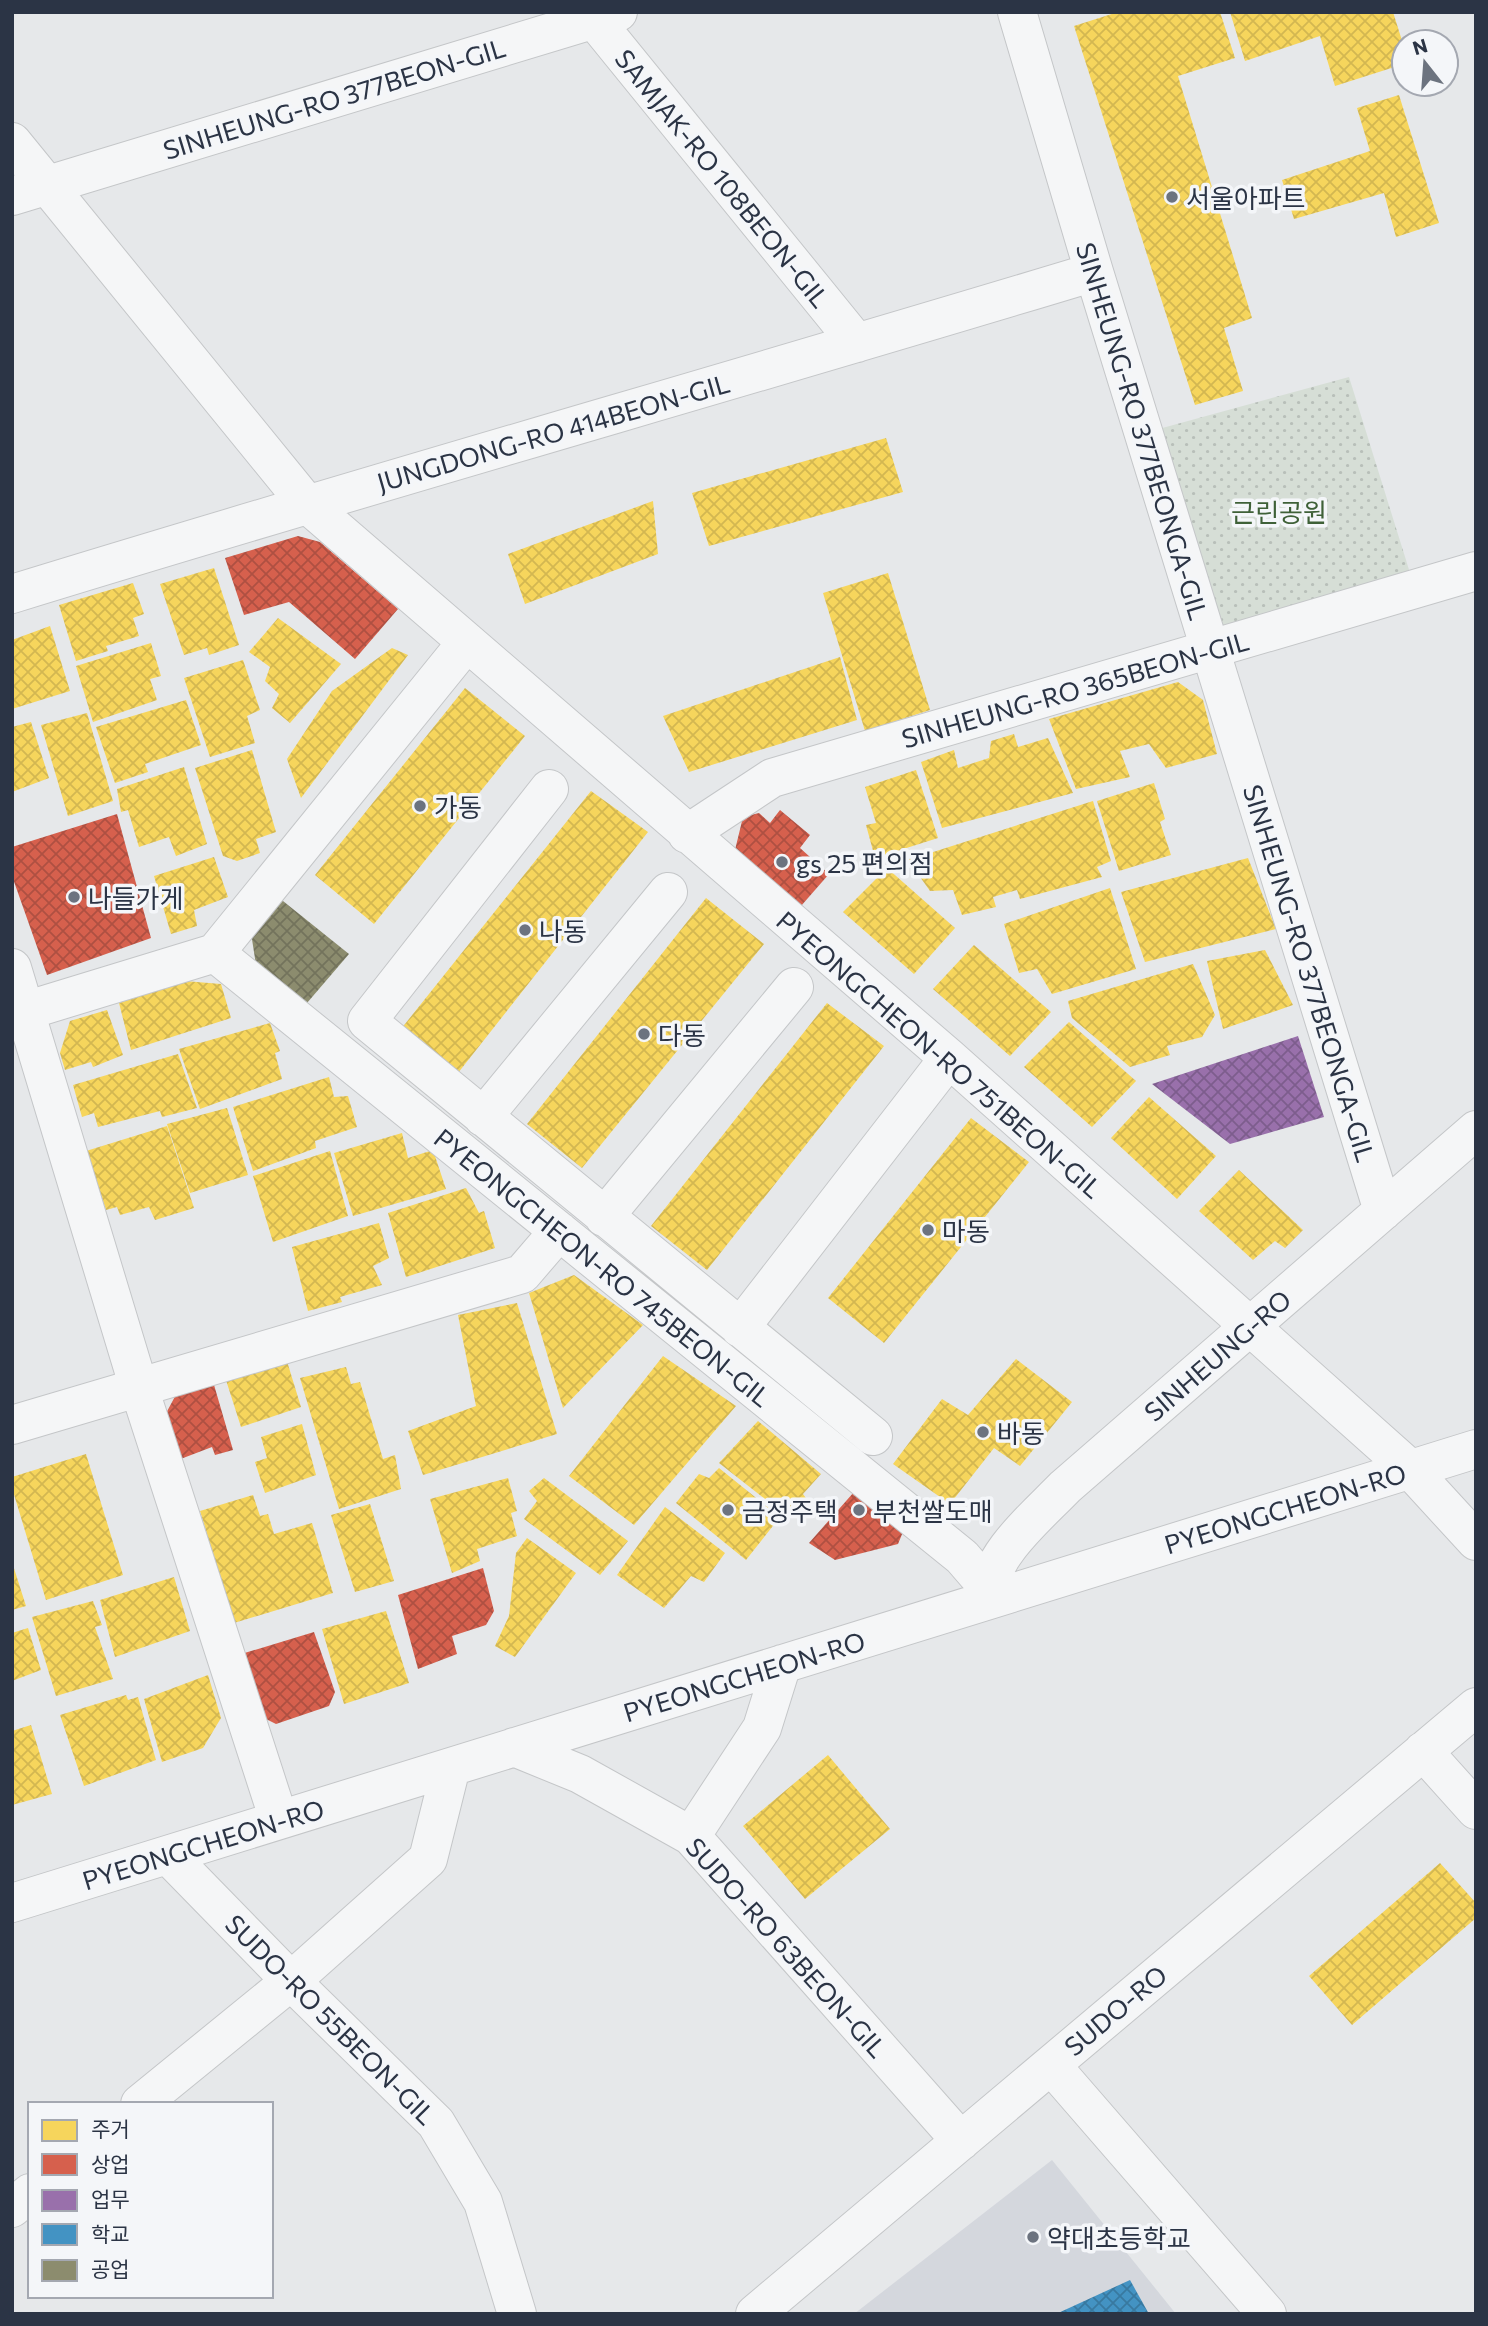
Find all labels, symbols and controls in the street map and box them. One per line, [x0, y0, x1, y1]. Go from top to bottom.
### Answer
north arrow [1390, 28, 1460, 98]
street label: SINHEUNG-RO 377BEON-GIL [159, 31, 509, 165]
text: N [1410, 33, 1430, 59]
street label: SAMJAK-RO 108BEON-GIL [609, 43, 837, 313]
place label: 서울아파트 [1186, 182, 1306, 213]
marker: 서울아파트 [1164, 189, 1180, 205]
street label: SINHEUNG-RO 377BEONGA-GIL [1071, 239, 1215, 623]
street label: JUNGDONG-RO 414BEON-GIL [373, 367, 733, 497]
park label: 근린공원 [1231, 496, 1327, 527]
street label: SINHEUNG-RO 365BEON-GIL [898, 625, 1252, 753]
street label: SINHEUNG-RO 377BEONGA-GIL [1238, 781, 1382, 1165]
place label: 가동 [434, 791, 482, 822]
marker: 가동 [412, 798, 428, 814]
place label: gs 25 편의점 [796, 847, 933, 878]
marker: gs 25 편의점 [774, 854, 790, 870]
place label: 나들가게 [88, 882, 184, 913]
marker: 나들가게 [66, 889, 82, 905]
street label: PYEONGCHEON-RO 751BEON-GIL [771, 904, 1109, 1204]
place label: 나동 [539, 915, 587, 946]
marker: 나동 [517, 922, 533, 938]
place label: 다동 [658, 1019, 706, 1050]
marker: 다동 [636, 1026, 652, 1042]
street label: PYEONGCHEON-RO 745BEON-GIL [429, 1122, 777, 1412]
place label: 마동 [942, 1215, 990, 1246]
marker: 마동 [920, 1222, 936, 1238]
street label: SINHEUNG-RO [1137, 1283, 1297, 1427]
place label: 바동 [997, 1417, 1045, 1448]
marker: 바동 [975, 1424, 991, 1440]
street label: PYEONGCHEON-RO [1160, 1456, 1410, 1560]
place label: 금정주택 [742, 1495, 838, 1526]
place label: 부천쌀도매 [873, 1495, 993, 1526]
marker: 금정주택 [720, 1502, 736, 1518]
marker: 부천쌀도매 [851, 1502, 867, 1518]
street label: PYEONGCHEON-RO [619, 1624, 869, 1728]
street label: PYEONGCHEON-RO [78, 1792, 328, 1896]
street label: SUDO-RO 63BEON-GIL [680, 1831, 894, 2063]
street label: SUDO-RO 55BEON-GIL [220, 1908, 442, 2130]
street label: SUDO-RO [1058, 1958, 1172, 2062]
legend [28, 2102, 273, 2298]
text: 주거 [91, 2116, 130, 2141]
text: 상업 [91, 2151, 130, 2176]
text: 업무 [91, 2186, 130, 2211]
text: 학교 [91, 2221, 130, 2246]
place label: 약대초등학교 [1047, 2222, 1191, 2253]
marker: 약대초등학교 [1025, 2229, 1041, 2245]
text: 공업 [91, 2256, 130, 2281]

